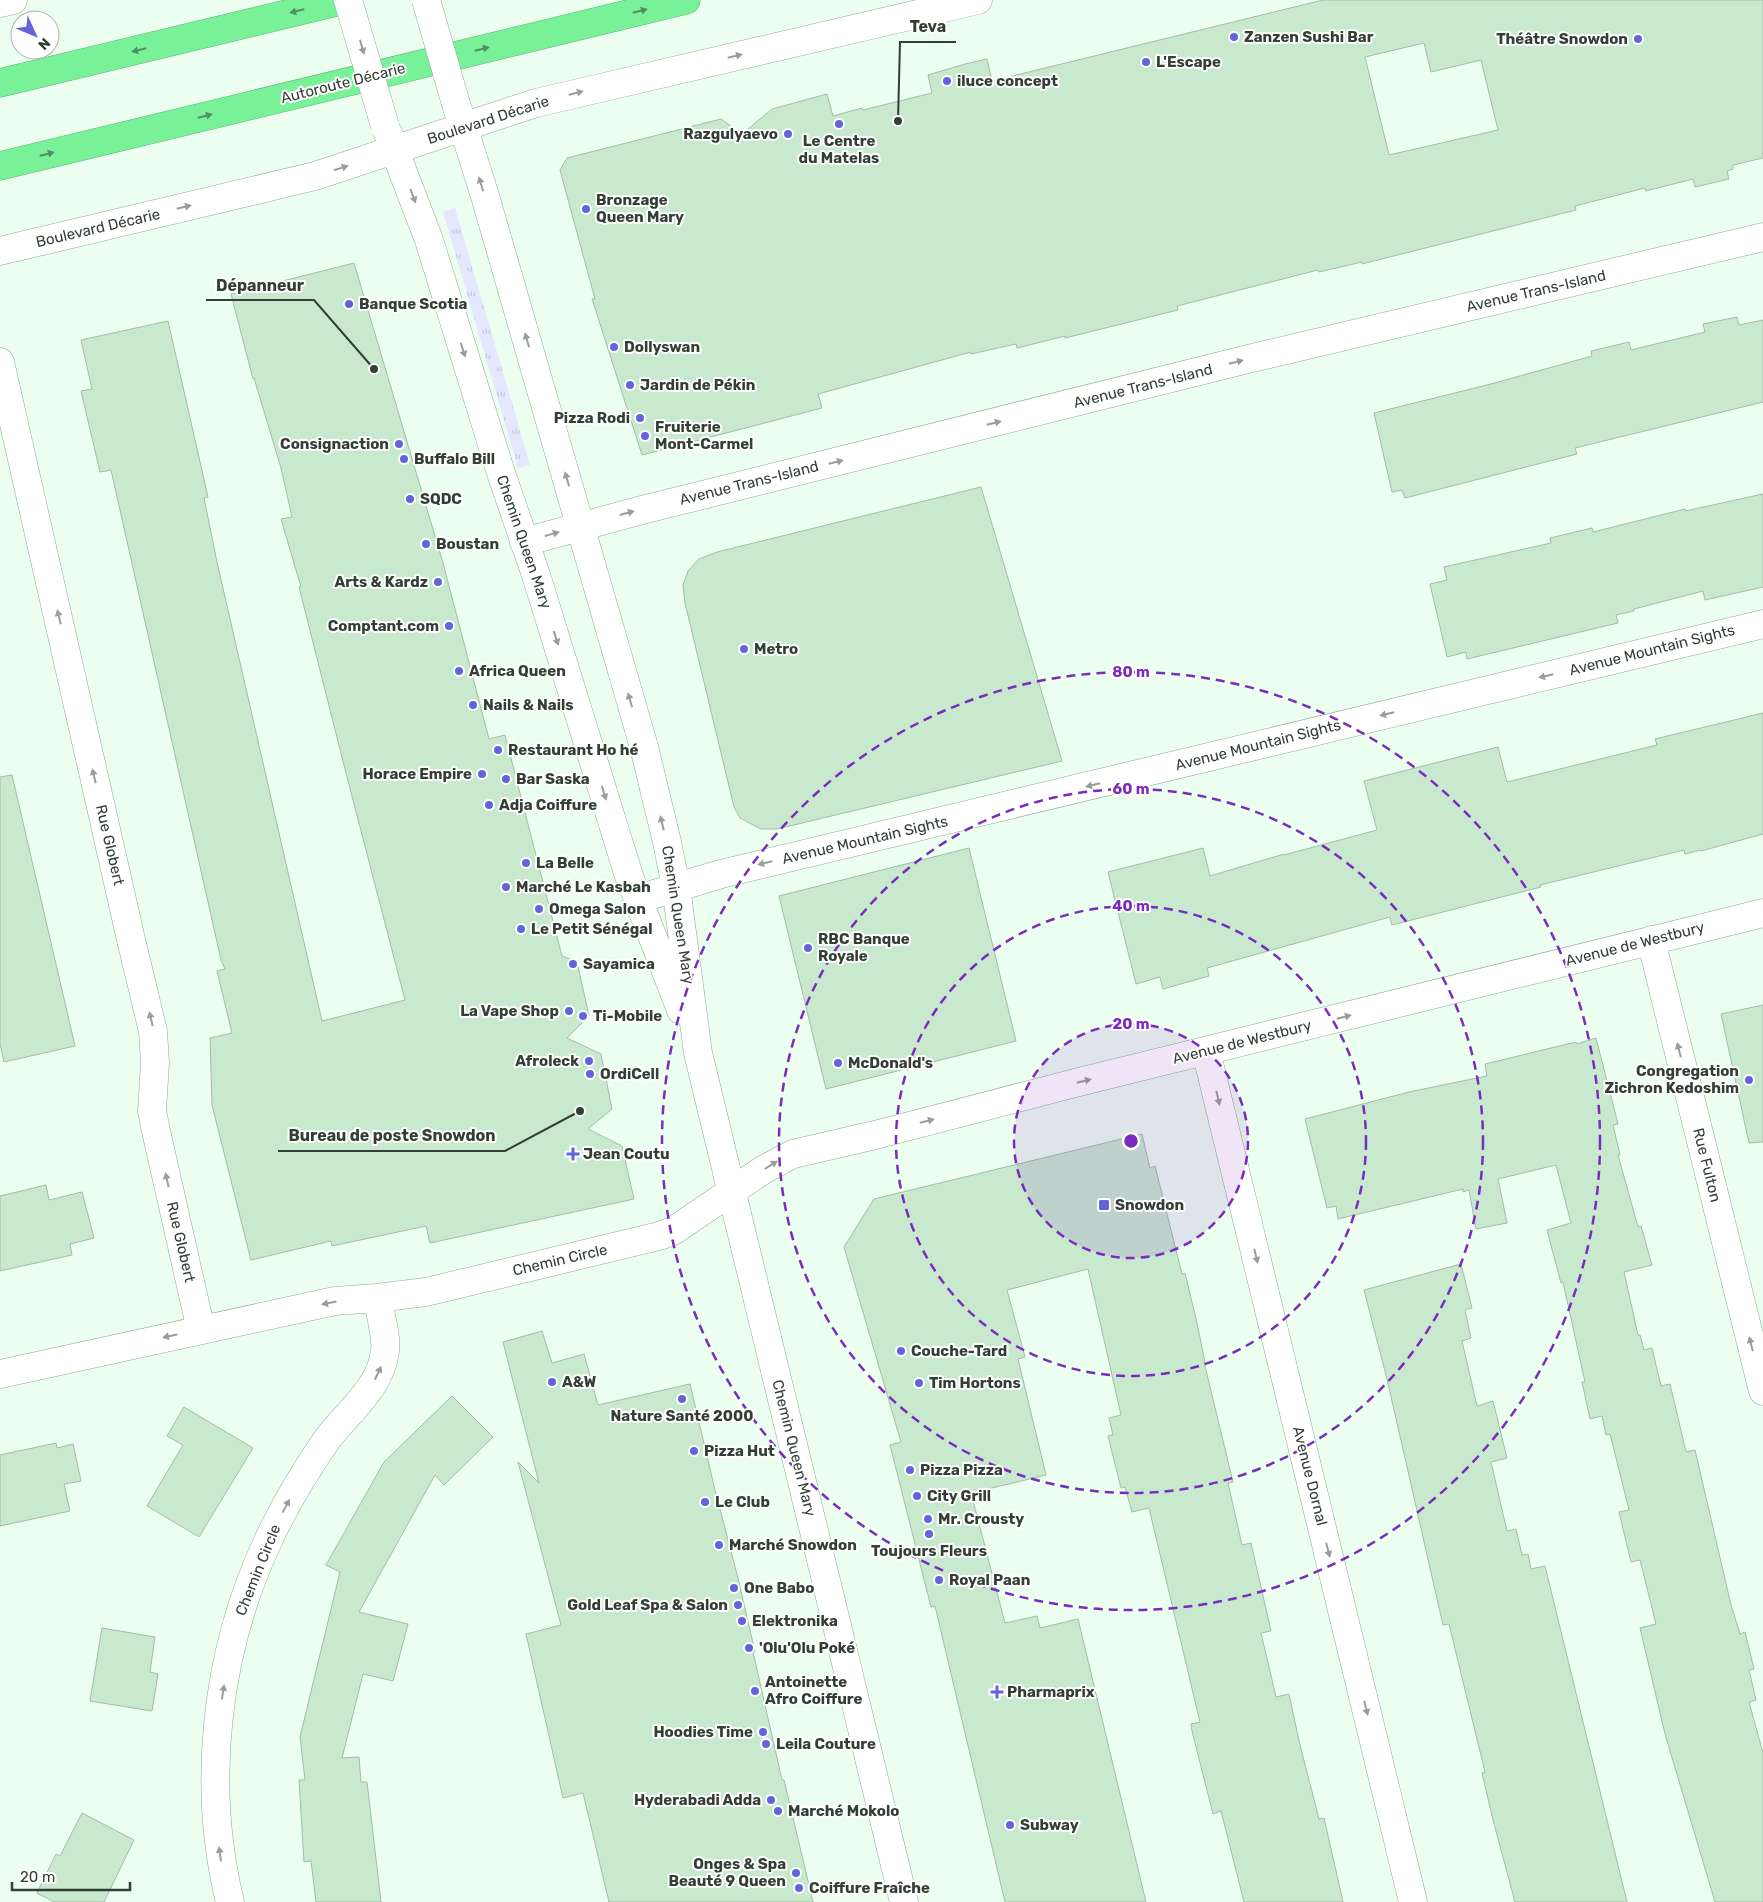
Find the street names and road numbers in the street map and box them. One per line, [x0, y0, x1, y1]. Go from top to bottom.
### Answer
street label: Autoroute Décarie [279, 59, 407, 107]
street label: Boulevard Décarie [425, 92, 551, 148]
street label: Boulevard Décarie [34, 205, 162, 251]
street label: Avenue Trans-Island [1465, 266, 1607, 316]
street label: Avenue Trans-Island [1072, 360, 1214, 412]
street label: Avenue Trans-Island [678, 457, 820, 509]
street label: Chemin Queen Mary [493, 473, 555, 611]
street label: Avenue Mountain Sights [1567, 621, 1737, 679]
street label: Avenue Mountain Sights [1173, 716, 1343, 774]
street label: Rue Globert [92, 803, 128, 887]
street label: Avenue Mountain Sights [780, 812, 950, 868]
street label: Chemin Queen Mary [658, 844, 698, 986]
street label: Avenue de Westbury [1564, 918, 1706, 970]
street label: Avenue de Westbury [1171, 1016, 1313, 1068]
street label: Rue Fulton [1689, 1126, 1725, 1204]
street label: Rue Globert [163, 1200, 199, 1284]
street label: Chemin Circle [511, 1240, 609, 1280]
street label: Chemin Queen Mary [768, 1378, 820, 1518]
street label: Avenue Dornal [1289, 1424, 1331, 1528]
street label: Chemin Circle [232, 1522, 284, 1618]

